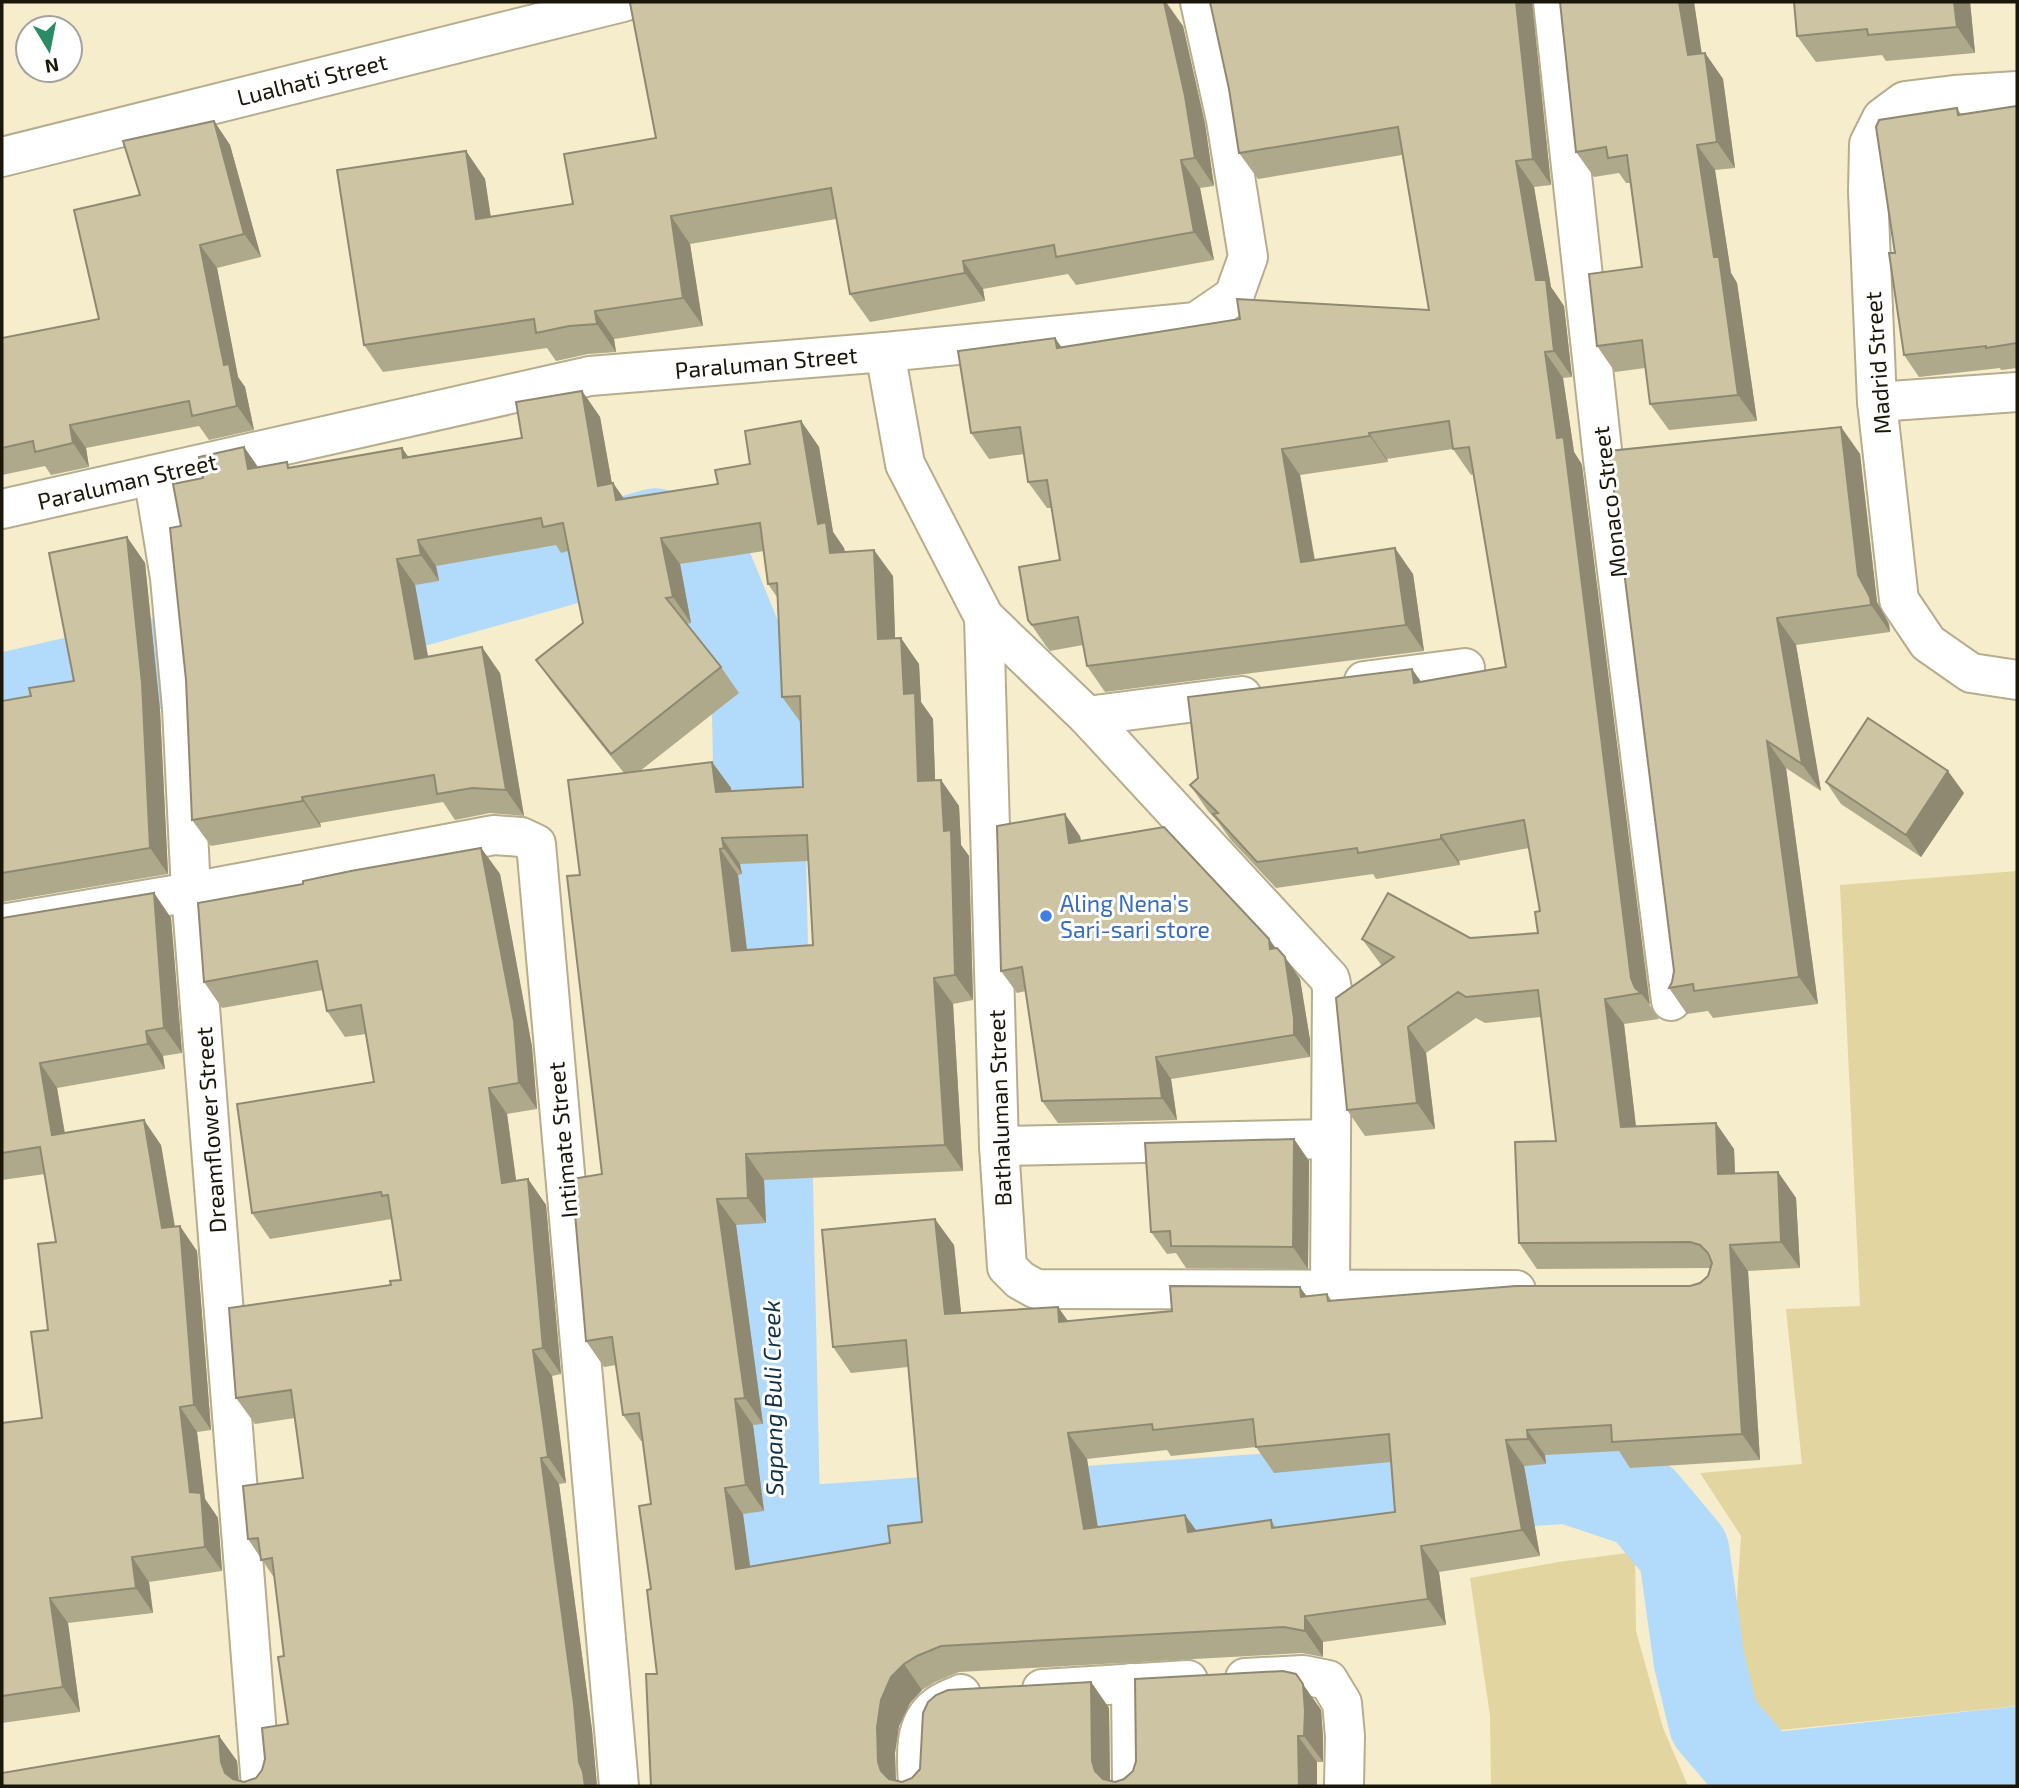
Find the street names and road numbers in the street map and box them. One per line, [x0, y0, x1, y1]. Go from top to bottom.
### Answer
street label: Lualhati Street [234, 47, 390, 111]
street label: Madrid Street [1858, 290, 1896, 435]
street label: Paraluman Street [674, 340, 859, 384]
street label: Monaco Street [1586, 424, 1632, 579]
street label: Paraluman Street [35, 447, 220, 515]
street label: Bathaluman Street [982, 1009, 1016, 1207]
street label: Dreamflower Street [189, 1026, 231, 1234]
street label: Intimate Street [541, 1060, 583, 1219]

